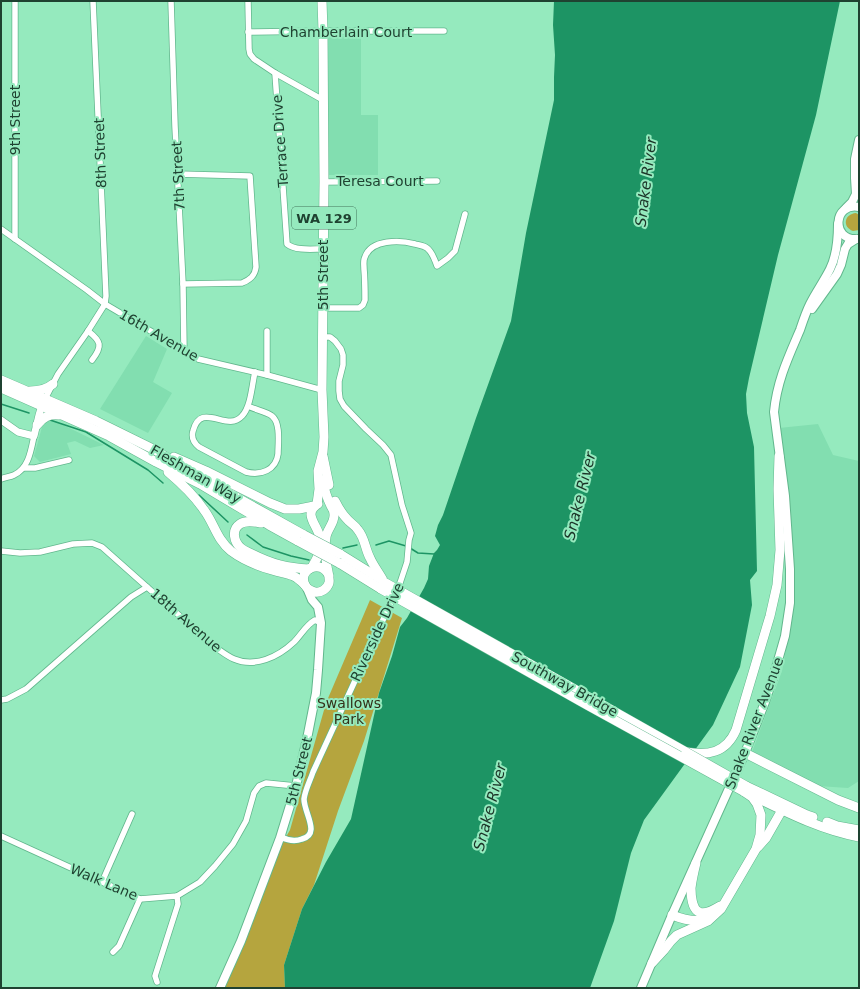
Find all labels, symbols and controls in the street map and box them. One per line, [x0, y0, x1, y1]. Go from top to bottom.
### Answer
street label: Chamberlain Court [280, 24, 413, 40]
street label: 9th Street [7, 84, 23, 155]
street label: Terrace Drive [269, 94, 291, 189]
street label: 8th Street [91, 117, 109, 188]
water label: Snake River [632, 136, 661, 228]
street label: 7th Street [168, 140, 188, 212]
street label: Teresa Court [335, 173, 424, 189]
road number: WA 129 [292, 207, 356, 229]
street label: 5th Street [315, 239, 331, 310]
street label: 16th Avenue [117, 306, 201, 364]
street label: Fleshman Way [148, 442, 244, 506]
water label: Snake River [560, 449, 600, 542]
street label: Riverside Drive [347, 580, 407, 684]
street label: 18th Avenue [147, 585, 225, 655]
street label: Southway Bridge [509, 648, 621, 720]
street label: Snake River Avenue [721, 655, 787, 791]
park label: Swallows Park [317, 695, 381, 727]
street label: 5th Street [283, 734, 315, 807]
water label: Snake River [470, 761, 511, 853]
street label: Walk Lane [68, 861, 140, 903]

